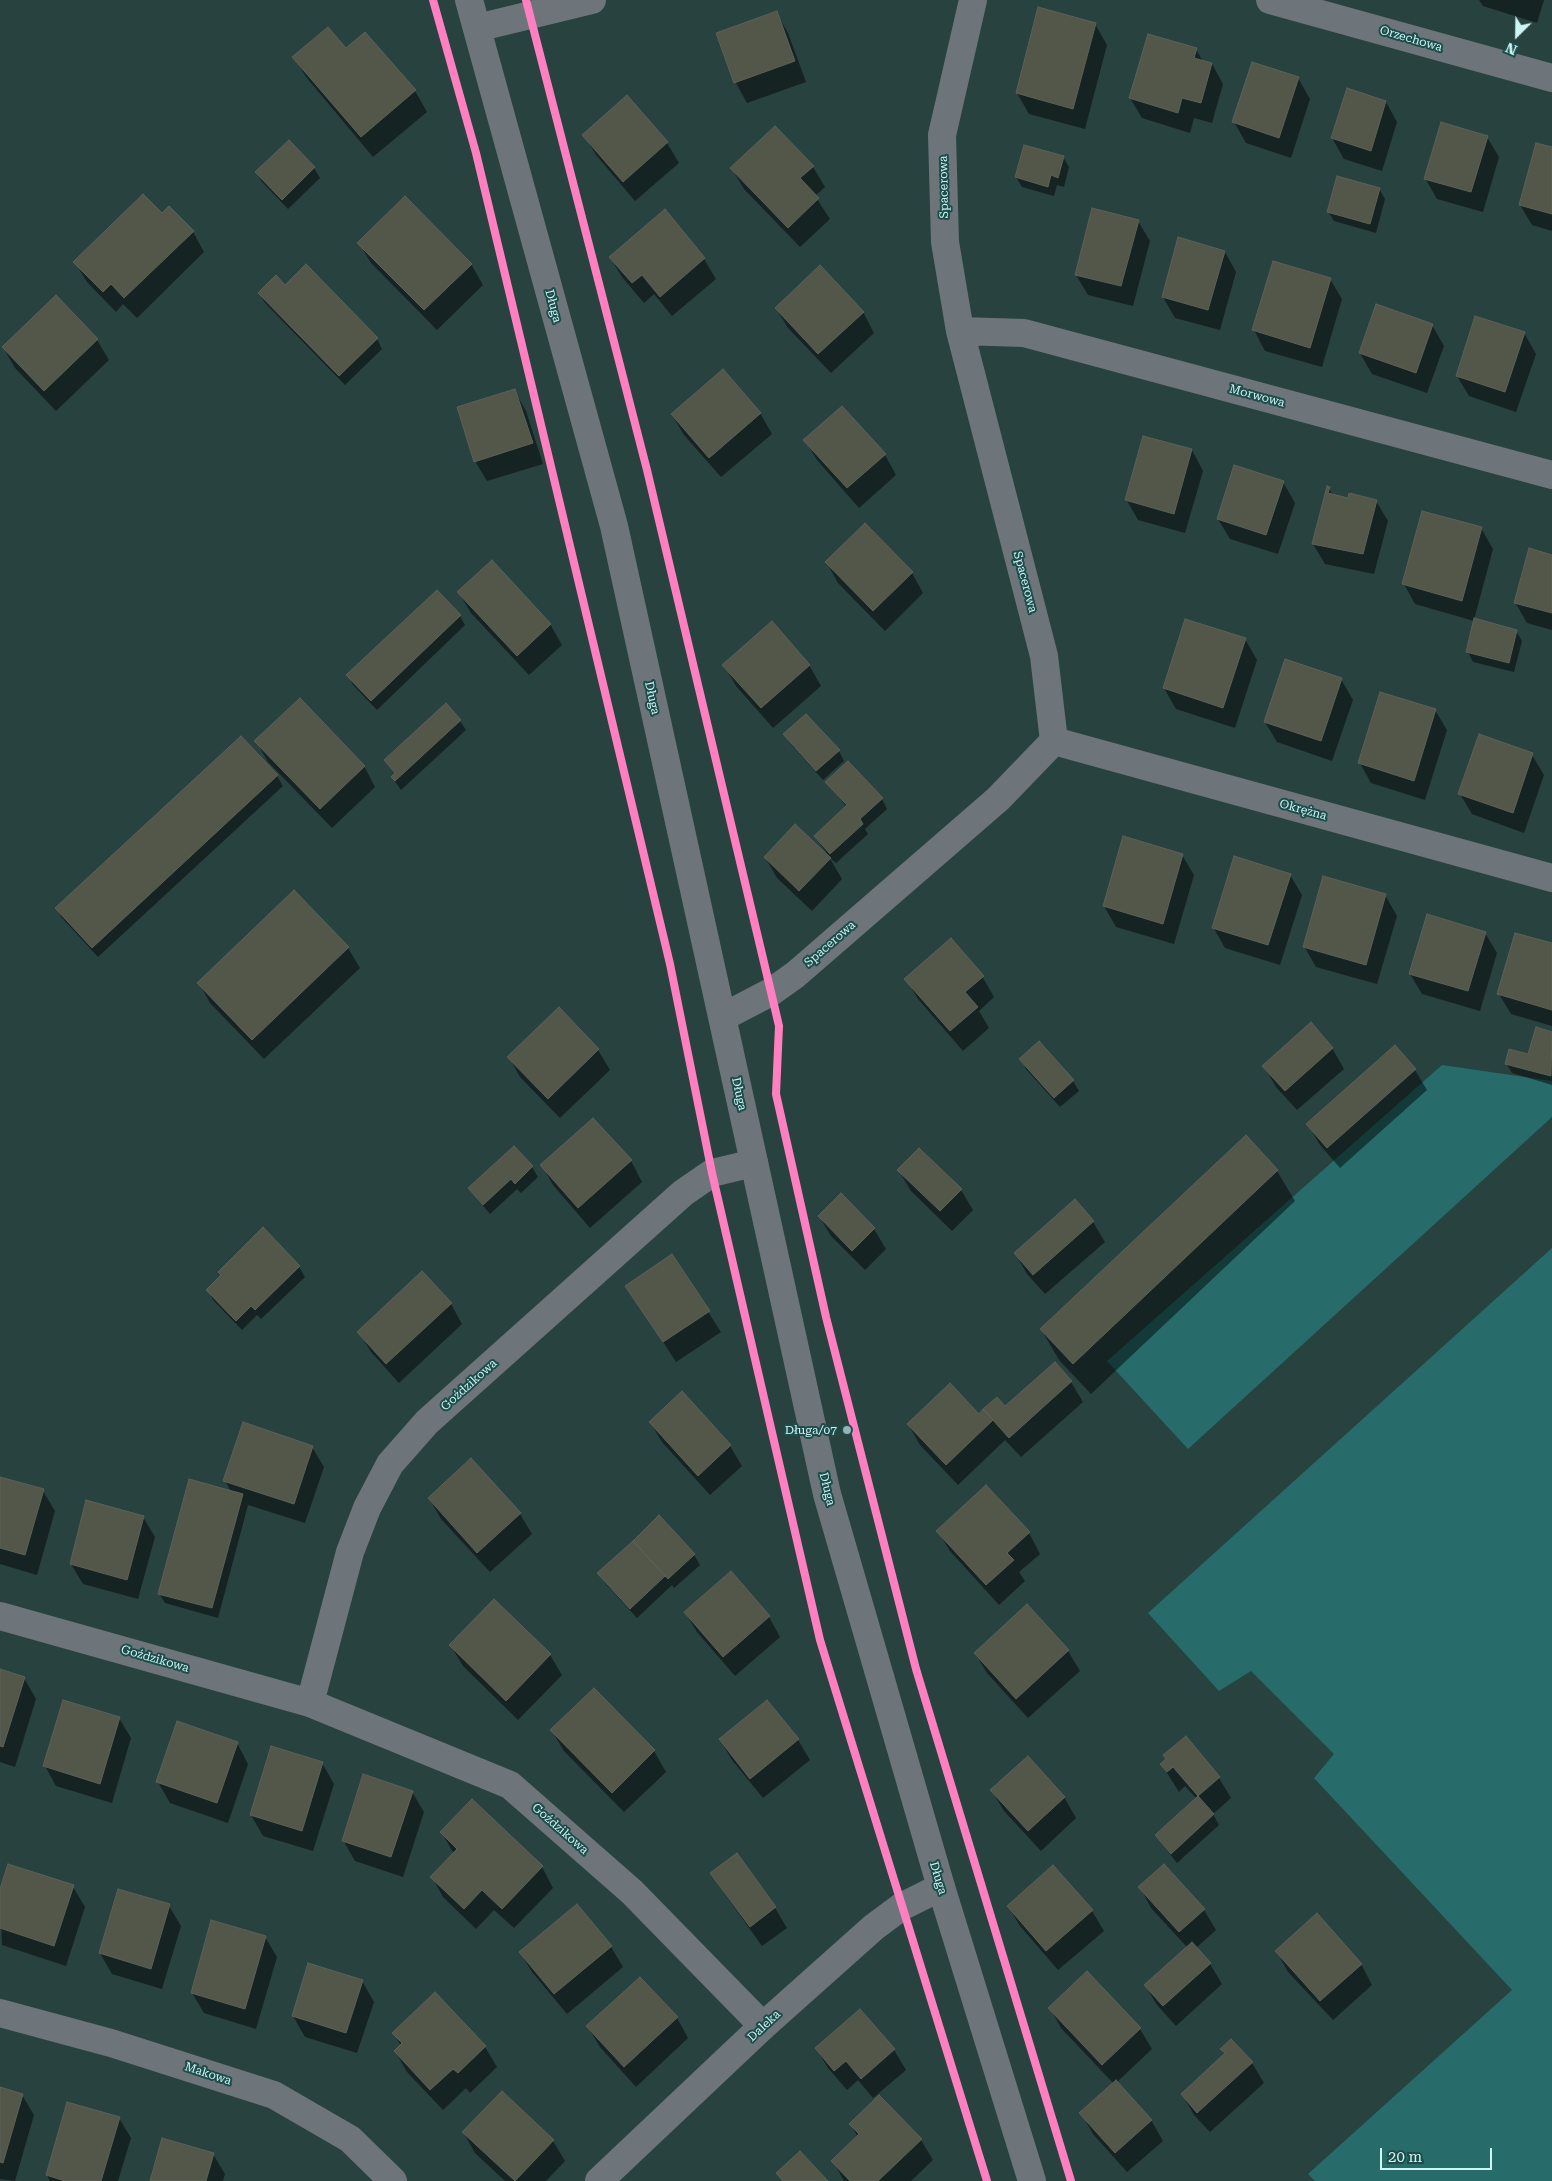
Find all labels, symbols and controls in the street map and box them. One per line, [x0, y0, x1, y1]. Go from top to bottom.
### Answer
north arrow [1492, 10, 1542, 60]
street label: Orzechowa [1378, 23, 1444, 55]
text: N [1503, 39, 1519, 58]
street label: Spacerowa [936, 155, 952, 219]
street label: Długa [542, 288, 564, 324]
street label: Morwowa [1228, 382, 1286, 410]
street label: Spacerowa [1010, 550, 1040, 614]
street label: Długa [641, 680, 663, 716]
street label: Okrężna [1278, 797, 1328, 823]
street label: Spacerowa [801, 918, 859, 970]
street label: Długa [728, 1076, 750, 1112]
street label: Goździkowa [438, 1356, 500, 1414]
place label: Długa/07 [785, 1423, 837, 1437]
marker: Długa/07 [841, 1424, 853, 1436]
street label: Długa [816, 1471, 838, 1507]
street label: Goździkowa [119, 1642, 191, 1676]
street label: Goździkowa [529, 1800, 591, 1858]
street label: Długa [926, 1860, 950, 1896]
street label: Daleka [745, 2007, 783, 2045]
street label: Makowa [183, 2060, 233, 2088]
scale bar [1382, 2138, 1494, 2170]
text: 20 m [1388, 2148, 1422, 2166]

